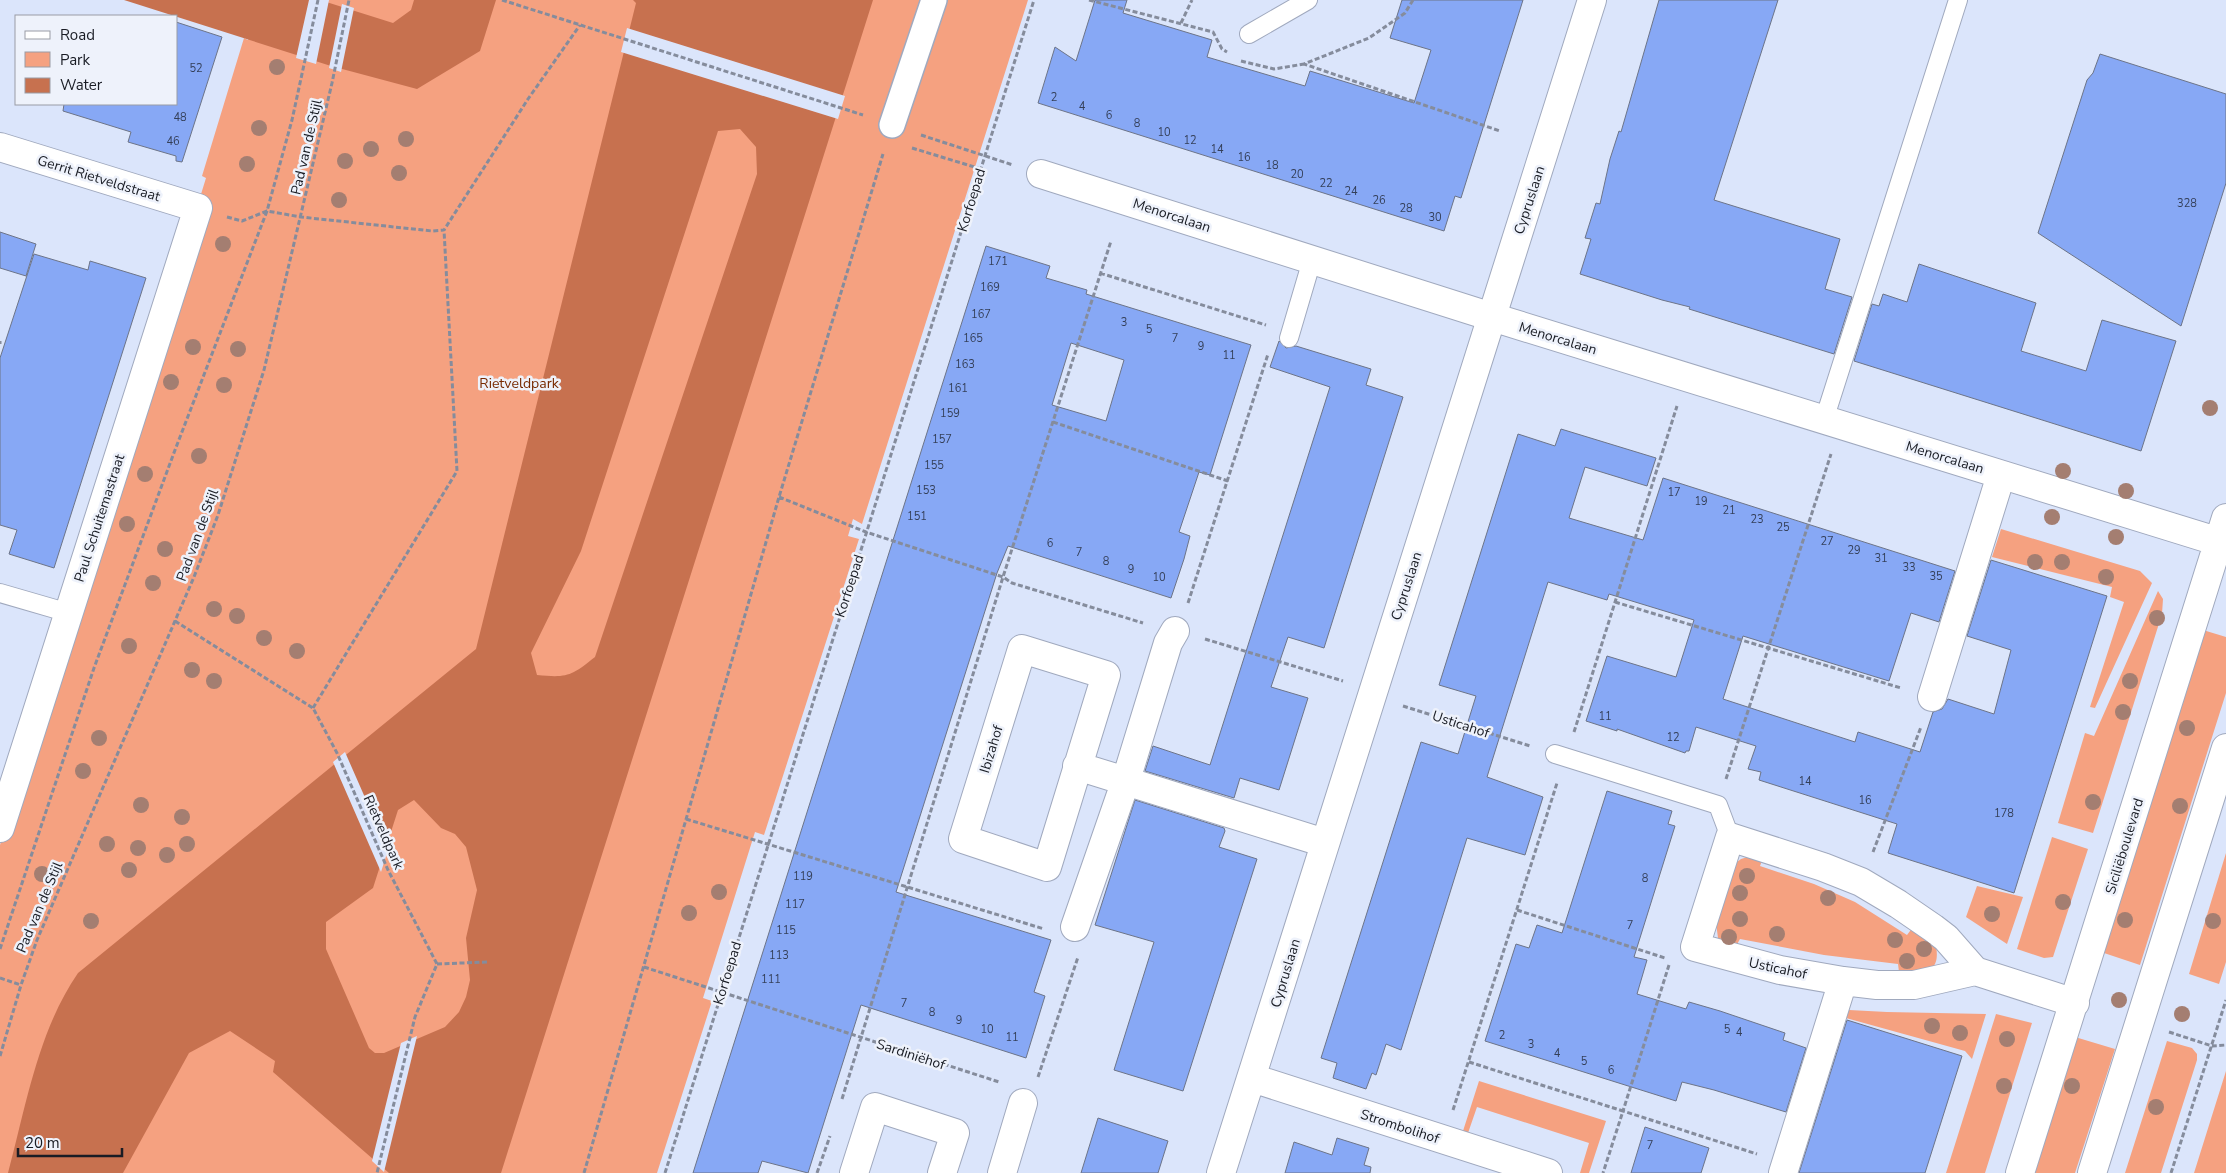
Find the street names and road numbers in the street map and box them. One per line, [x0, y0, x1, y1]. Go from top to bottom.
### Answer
street label: Pad van de Stijl [286, 97, 327, 197]
street label: Gerrit Rietveldstraat [35, 151, 163, 206]
street label: Cypruslaan [1509, 163, 1549, 237]
street label: Korfoepad [953, 166, 990, 234]
street label: Menorcalaan [1130, 194, 1213, 237]
street label: Menorcalaan [1516, 318, 1599, 359]
street label: Menorcalaan [1903, 437, 1986, 478]
street label: Paul Schuitemastraat [70, 452, 129, 585]
street label: Pad van de Stijl [172, 485, 223, 584]
street label: Cypruslaan [1386, 549, 1426, 623]
street label: Korfoepad [830, 552, 869, 620]
street label: Usticahof [1430, 706, 1492, 743]
street label: Ibizahof [975, 723, 1008, 775]
street label: Rietveldpark [359, 792, 409, 873]
street label: Siciliëboulevard [2101, 796, 2148, 896]
street label: Pad van de Stijl [12, 858, 68, 956]
street label: Cypruslaan [1266, 936, 1305, 1010]
street label: Korfoepad [709, 939, 746, 1007]
street label: Usticahof [1747, 953, 1809, 984]
street label: Sardiniëhof [874, 1034, 948, 1075]
street label: Strombolihof [1358, 1105, 1442, 1148]

